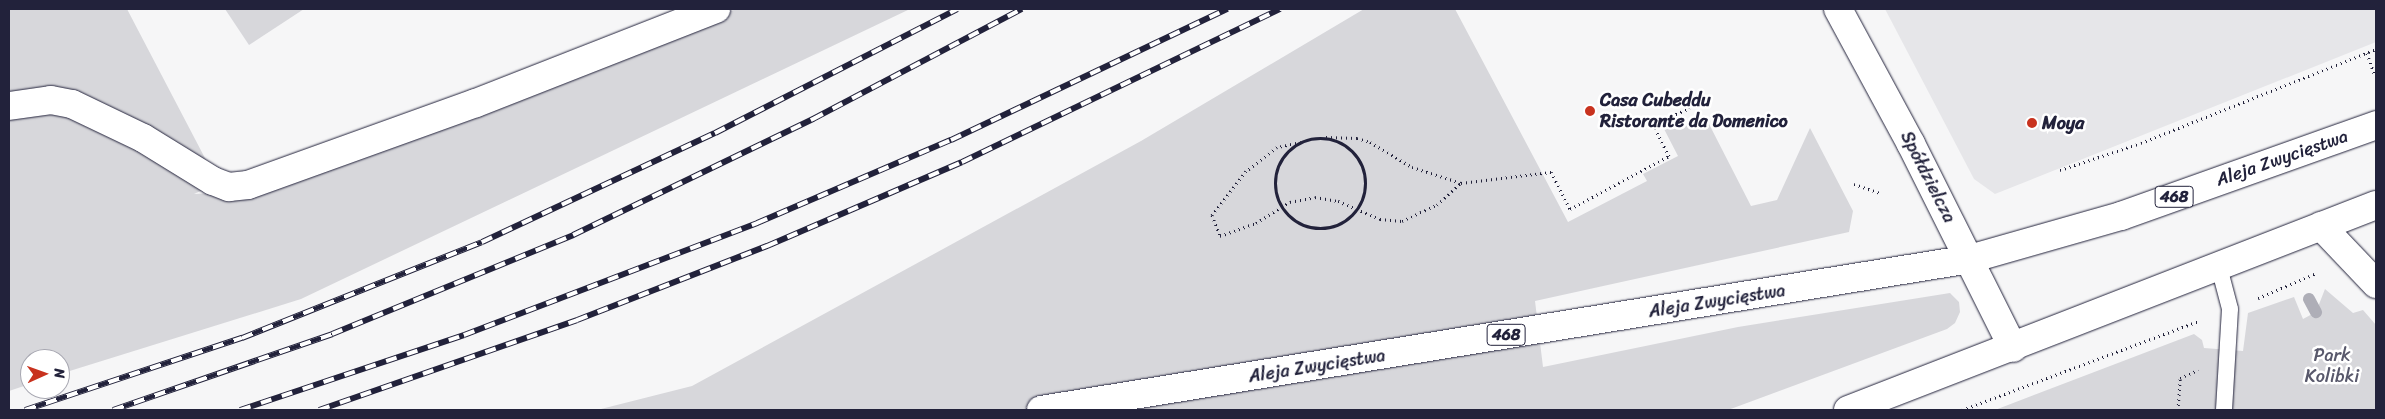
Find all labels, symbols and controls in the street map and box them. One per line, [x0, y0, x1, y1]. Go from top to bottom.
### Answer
place label: Casa Cubeddu Ristorante da Domenico [1600, 90, 1788, 132]
marker: Casa Cubeddu Ristorante da Domenico [1584, 105, 1596, 117]
place label: Moya [2042, 112, 2084, 134]
marker: Moya [2026, 117, 2038, 129]
street label: Aleja Zwycięstwa [2213, 125, 2351, 191]
street label: Spółdzielcza [1896, 128, 1960, 226]
road number: 468 [2154, 183, 2194, 210]
street label: Aleja Zwycięstwa [1647, 280, 1787, 322]
road number: 468 [1486, 322, 1526, 348]
street label: Aleja Zwycięstwa [1247, 345, 1387, 387]
park label: Park Kolibki [2305, 345, 2359, 388]
north arrow [20, 349, 70, 399]
text: N [47, 368, 72, 379]

